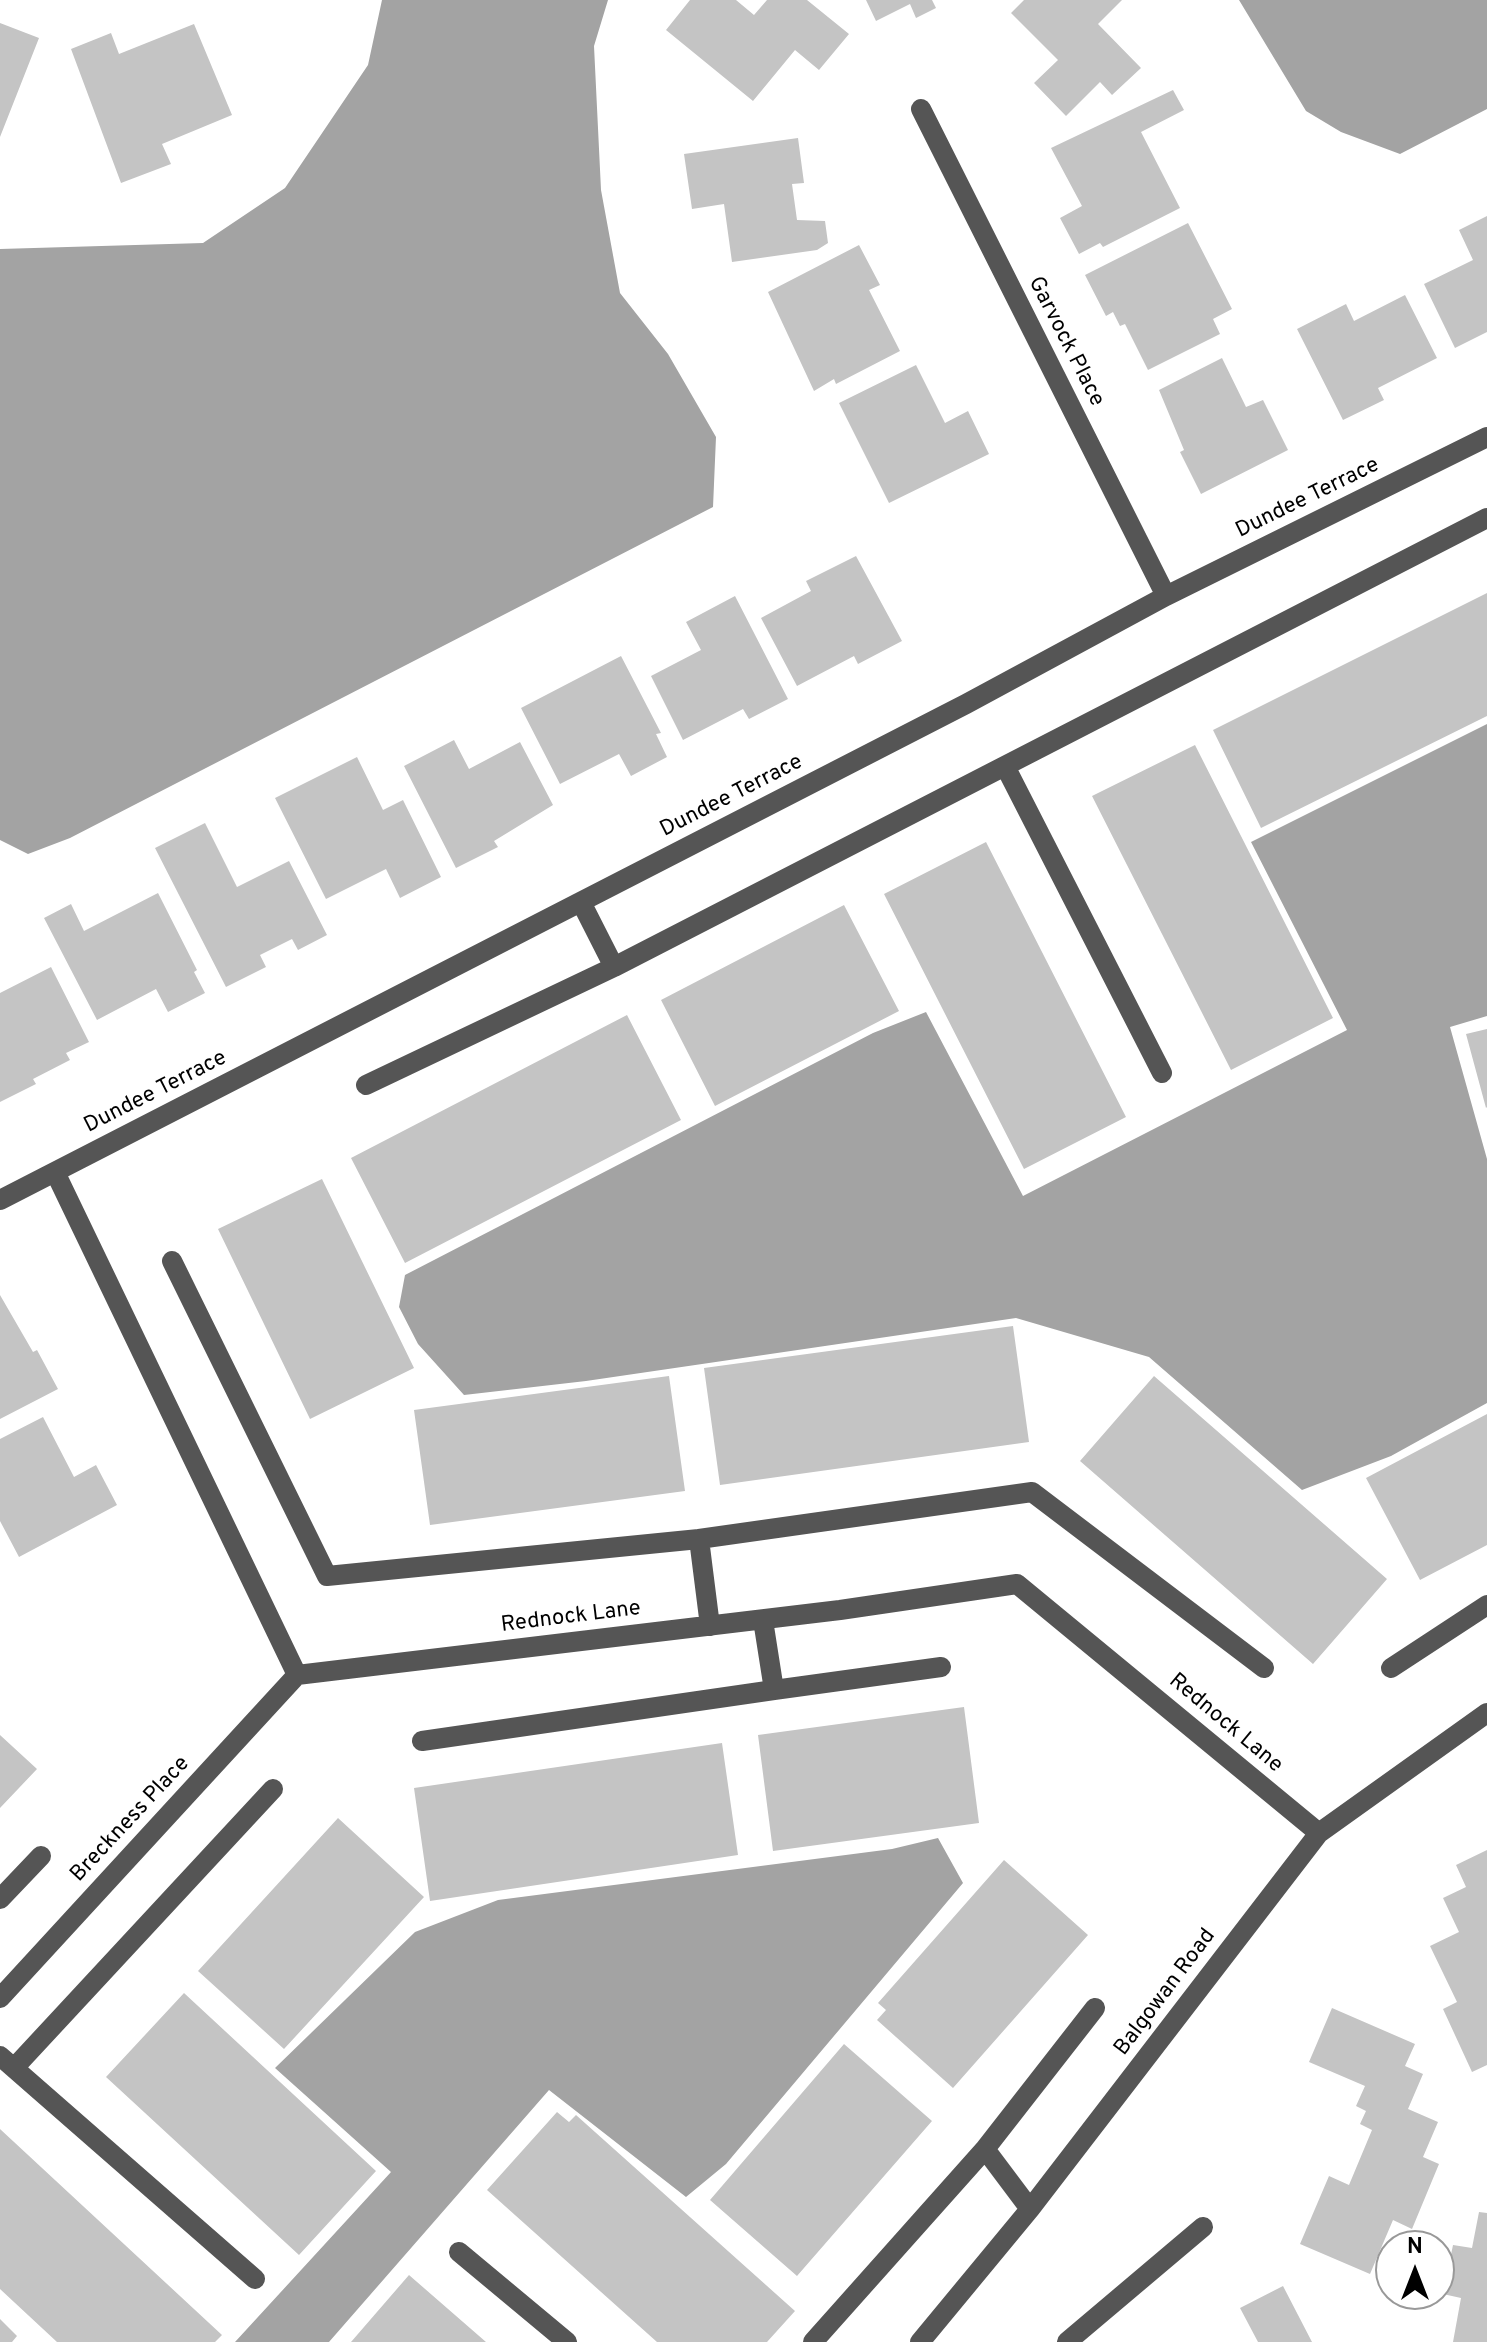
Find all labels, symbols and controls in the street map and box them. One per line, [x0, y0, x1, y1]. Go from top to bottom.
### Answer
street label: Garvock Place [1021, 273, 1109, 411]
street label: Dundee Terrace [1232, 453, 1384, 545]
street label: Dundee Terrace [656, 750, 808, 844]
street label: Dundee Terrace [80, 1046, 232, 1140]
street label: Rednock Lane [500, 1596, 642, 1640]
street label: Rednock Lane [1163, 1669, 1287, 1779]
street label: Breckness Place [66, 1752, 196, 1888]
street label: Balgowan Road [1110, 1924, 1222, 2062]
north arrow [1375, 2230, 1455, 2310]
text: N [1407, 2234, 1423, 2261]

